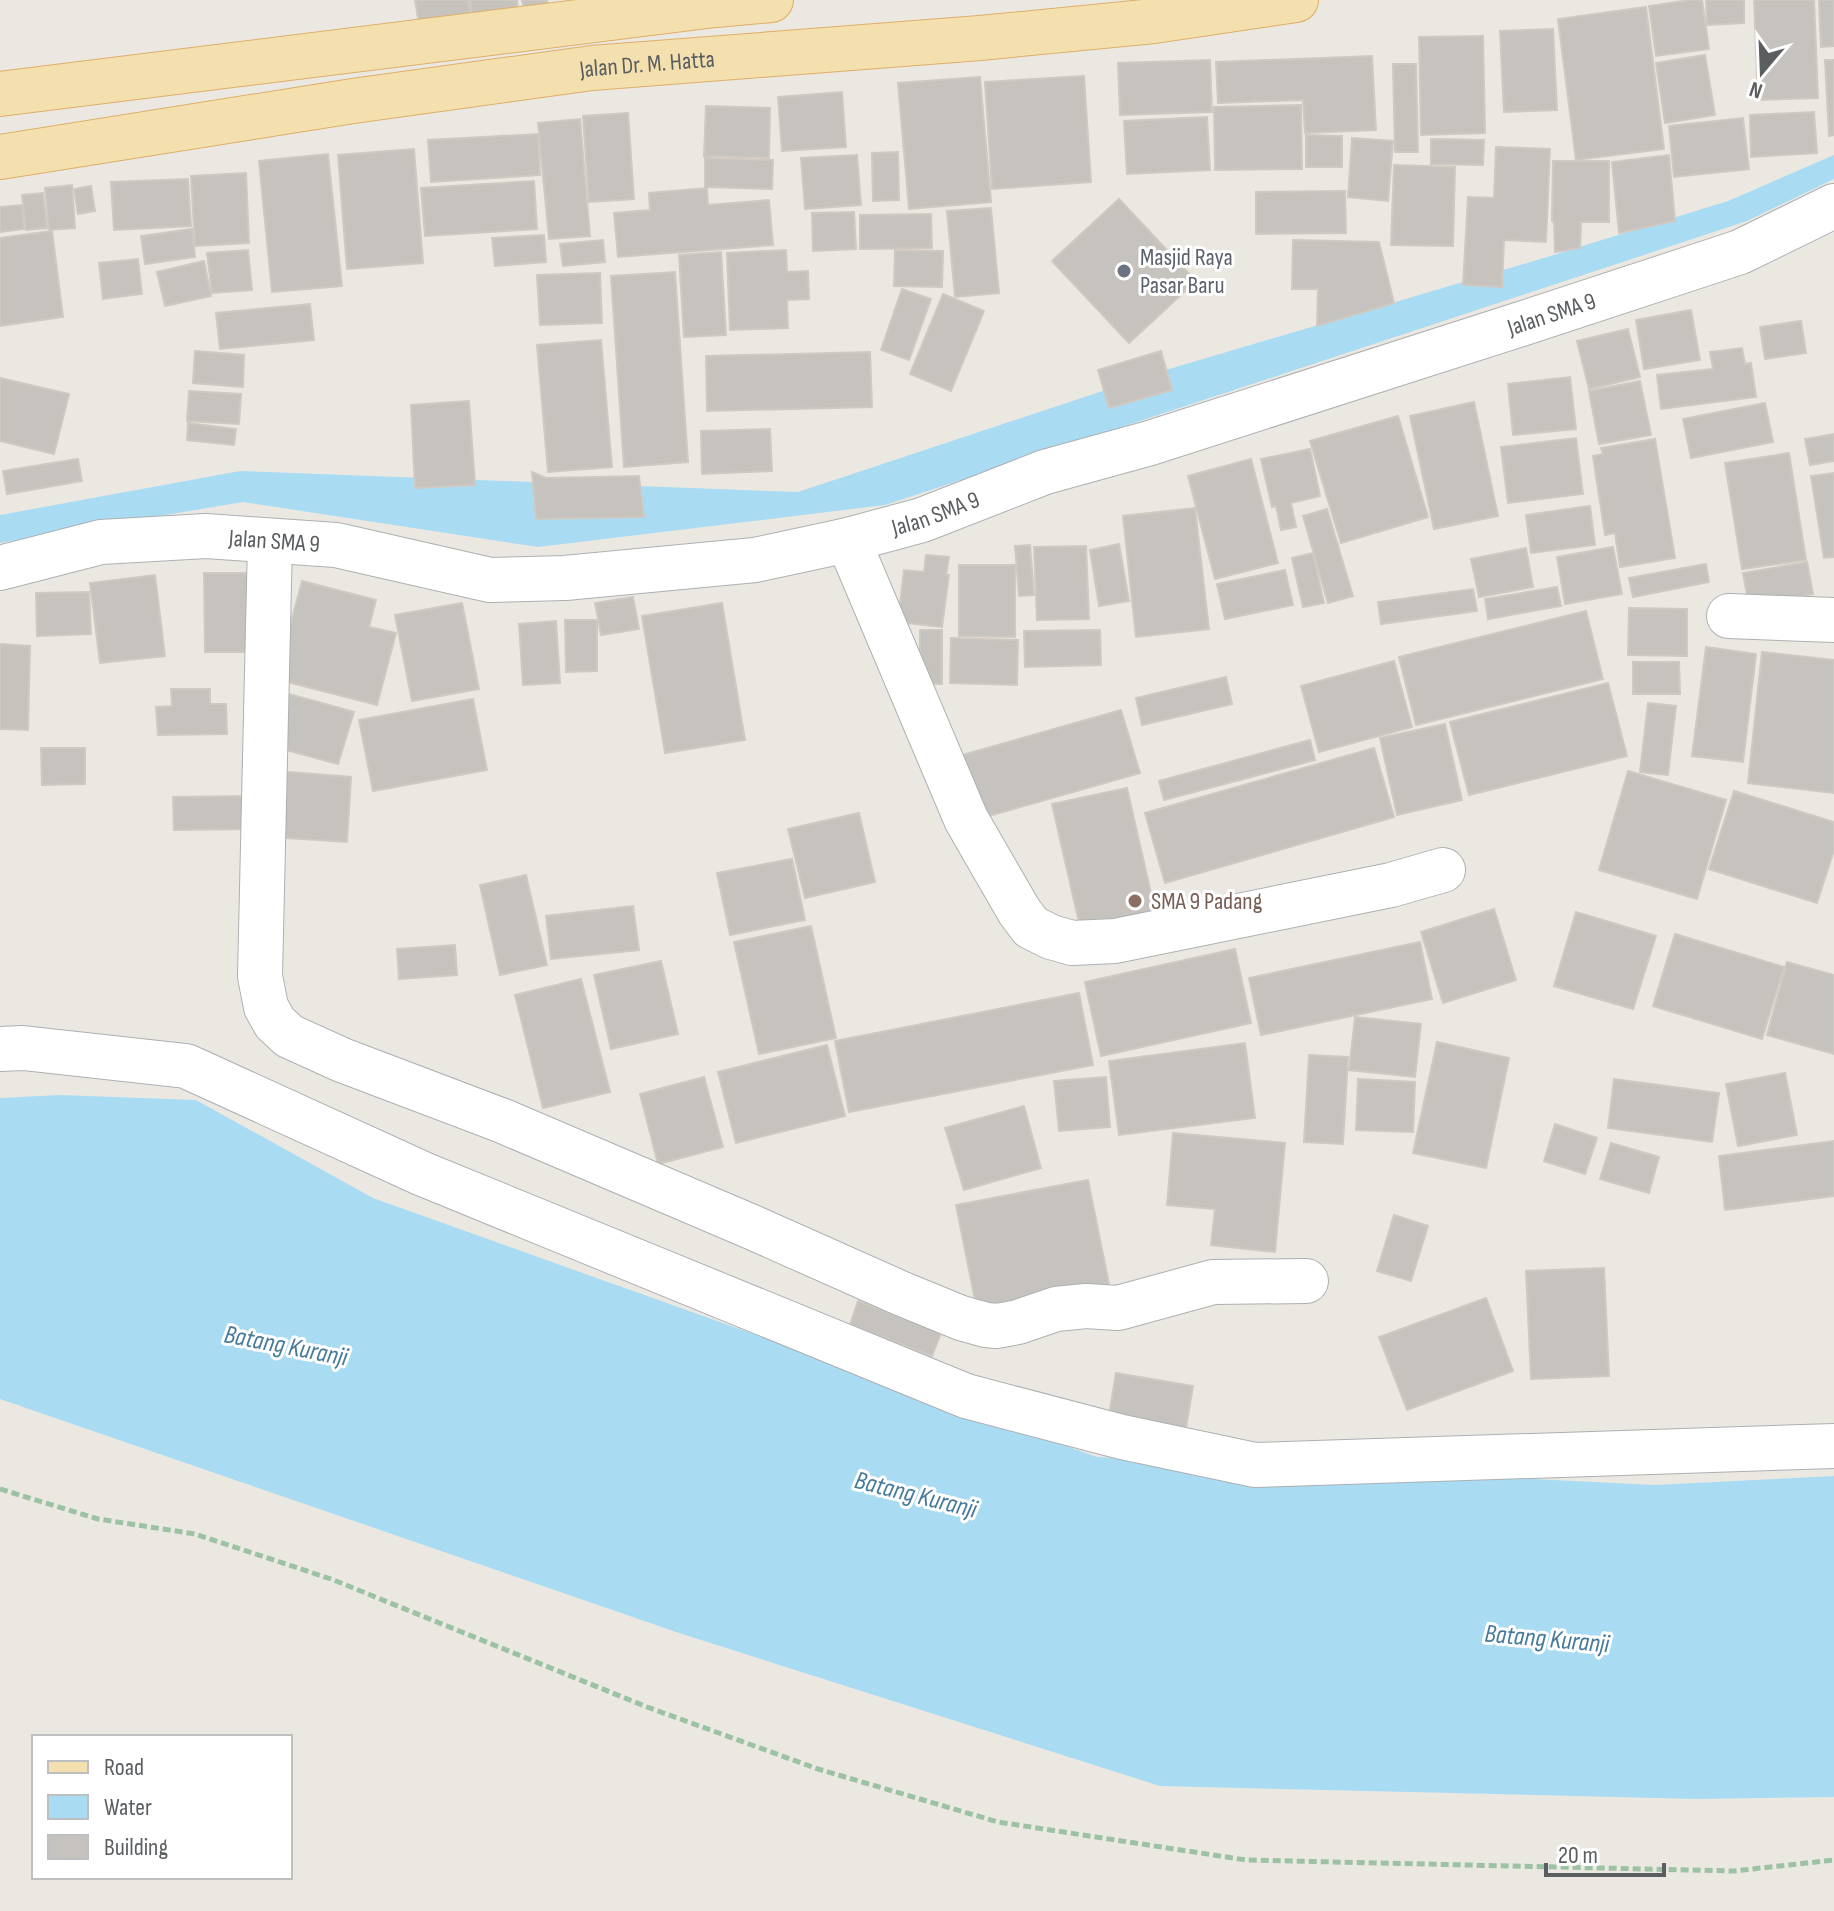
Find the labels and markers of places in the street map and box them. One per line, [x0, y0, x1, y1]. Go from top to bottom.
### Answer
place label: Masjid Raya Pasar Baru [1140, 243, 1233, 300]
marker: Masjid Raya Pasar Baru [1115, 262, 1133, 280]
place label: SMA 9 Padang [1151, 887, 1262, 916]
marker: SMA 9 Padang [1126, 892, 1144, 910]

